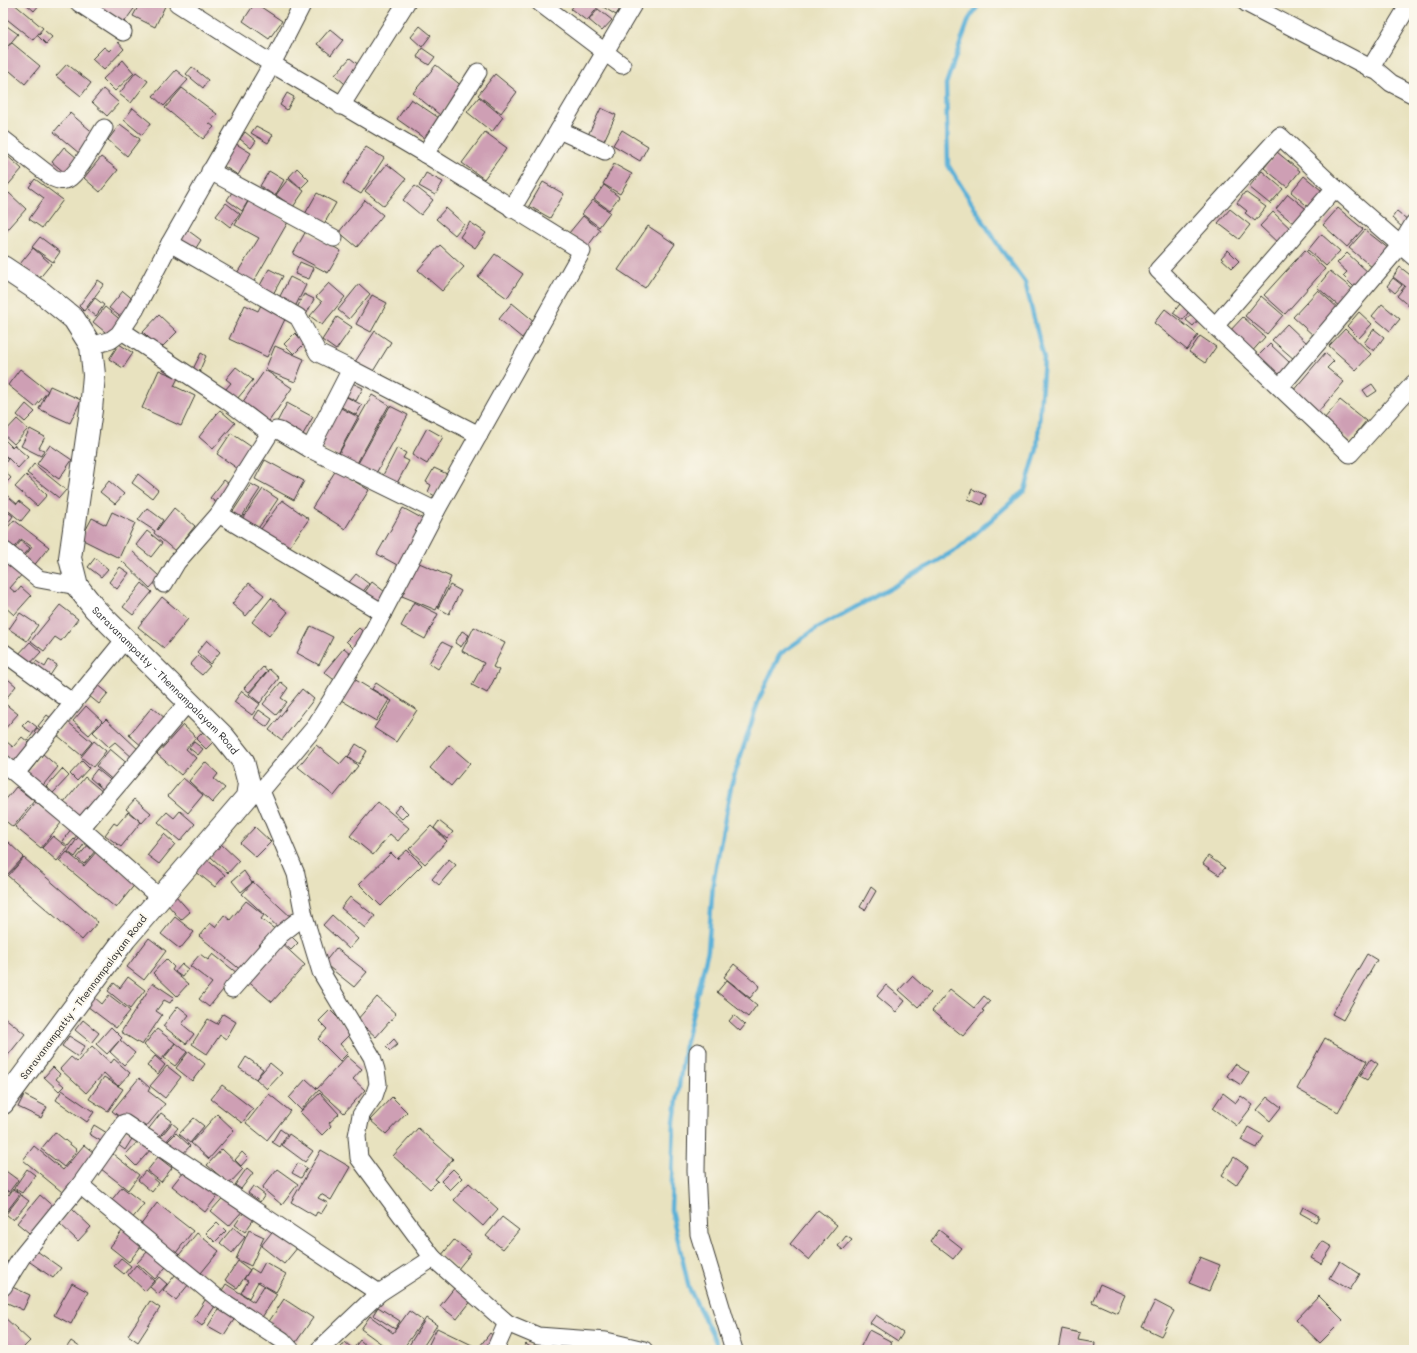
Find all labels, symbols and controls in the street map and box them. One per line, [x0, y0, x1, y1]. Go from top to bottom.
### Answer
street label: Saravanampatty - Thennampalayam Road [89, 603, 242, 757]
street label: Saravanampatty - Thennampalayam Road [16, 912, 150, 1082]

